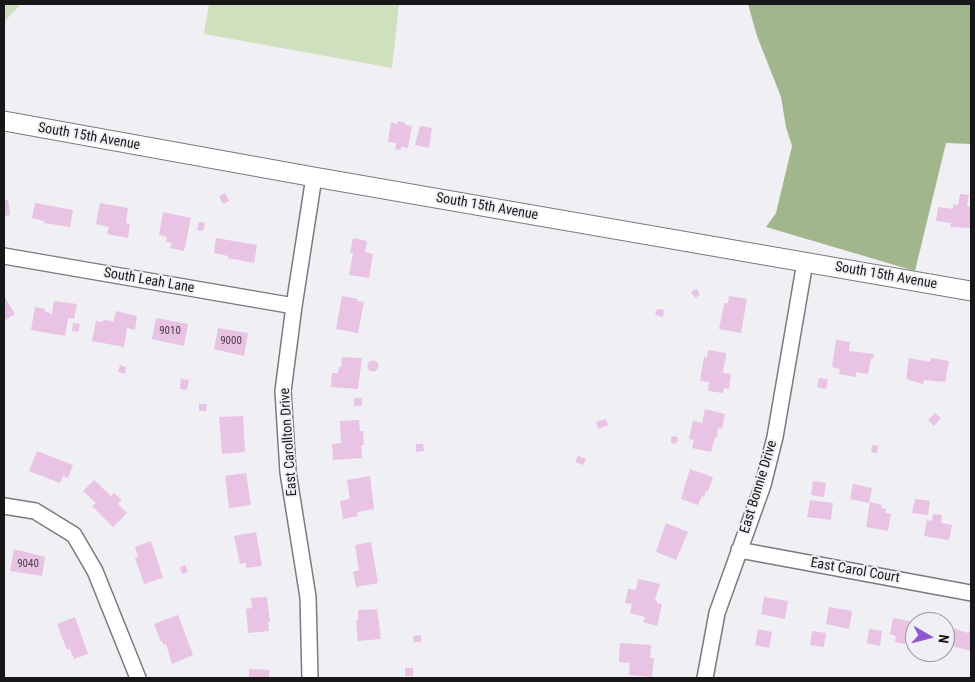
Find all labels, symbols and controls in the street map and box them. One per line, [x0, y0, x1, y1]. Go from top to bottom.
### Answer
street label: South 15th Avenue [37, 120, 141, 154]
street label: South 15th Avenue [435, 190, 539, 224]
street label: South 15th Avenue [834, 259, 938, 293]
street label: South Leah Lane [102, 265, 196, 297]
house number: 9010 [159, 324, 181, 338]
house number: 9000 [220, 334, 242, 348]
street label: East Carollton Drive [277, 387, 301, 497]
street label: East Bonnie Drive [737, 438, 781, 536]
street label: East Carol Court [809, 555, 901, 587]
house number: 9040 [17, 557, 39, 571]
north arrow [905, 612, 955, 662]
text: N [935, 634, 952, 644]

